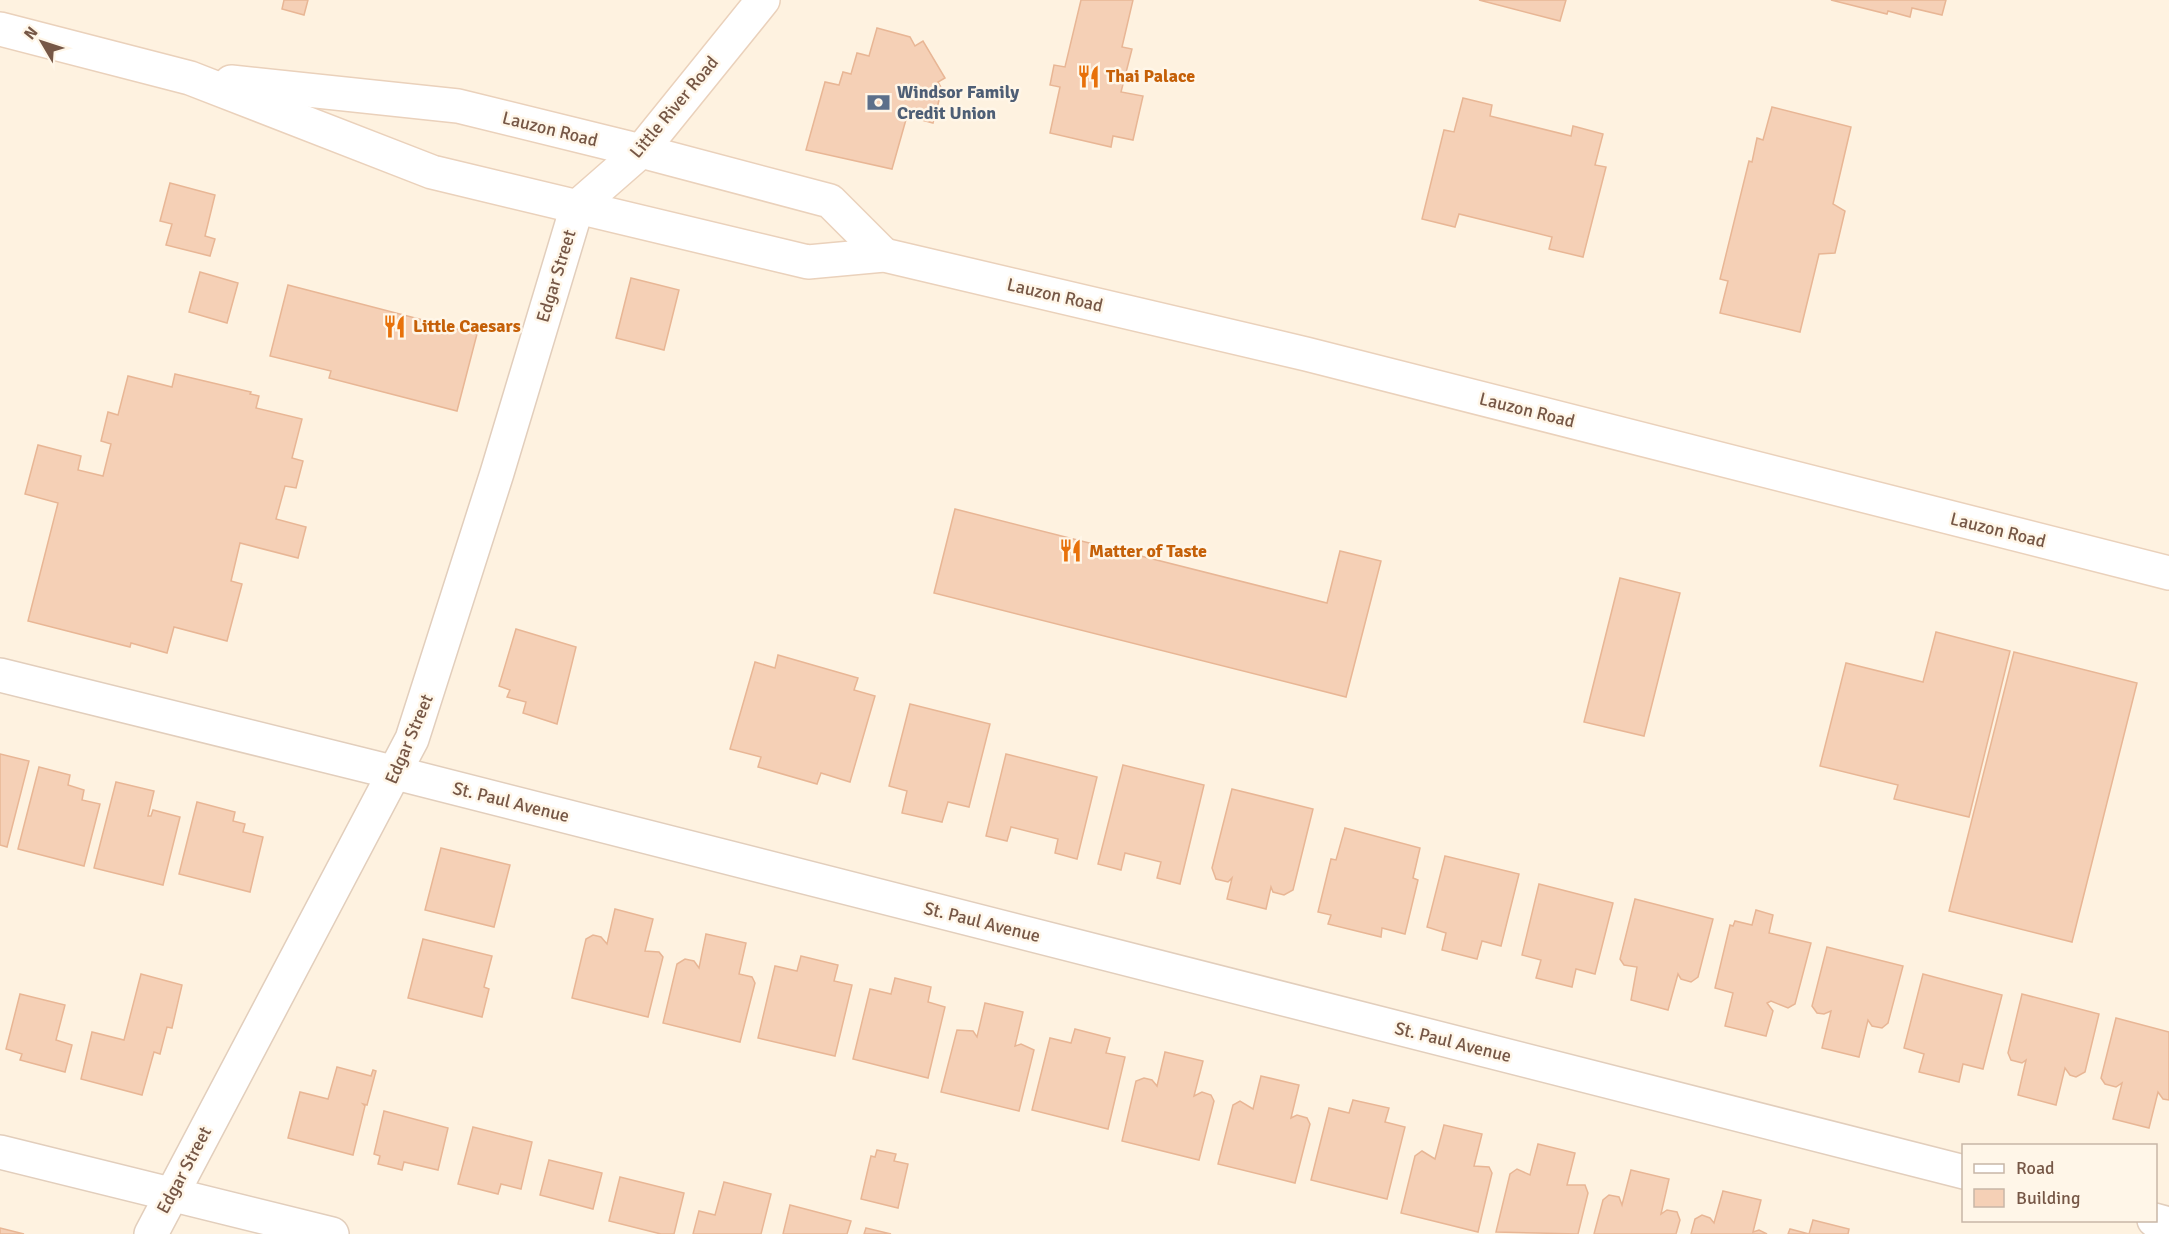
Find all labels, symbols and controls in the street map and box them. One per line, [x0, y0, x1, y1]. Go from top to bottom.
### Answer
north arrow [12, 12, 72, 72]
text: N [20, 23, 42, 44]
street label: Little River Road [625, 52, 723, 162]
restaurant icon: Thai Palace [1075, 63, 1101, 89]
place label: Thai Palace [1106, 65, 1195, 87]
place label: Windsor Family Credit Union [897, 81, 1019, 124]
bank icon: Windsor Family Credit Union [866, 89, 892, 115]
street label: Lauzon Road [500, 107, 600, 151]
street label: Edgar Street [531, 227, 581, 325]
street label: Lauzon Road [1005, 273, 1105, 317]
restaurant icon: Little Caesars [382, 313, 408, 339]
place label: Little Caesars [413, 315, 521, 337]
street label: Lauzon Road [1477, 388, 1577, 432]
street label: Lauzon Road [1948, 508, 2048, 552]
restaurant icon: Matter of Taste [1058, 538, 1084, 564]
place label: Matter of Taste [1089, 540, 1207, 562]
street label: Edgar Street [380, 691, 438, 787]
street label: St. Paul Avenue [450, 777, 572, 827]
street label: St. Paul Avenue [921, 897, 1043, 947]
street label: St. Paul Avenue [1392, 1017, 1514, 1067]
street label: Edgar Street [152, 1123, 216, 1217]
legend [1962, 1144, 2157, 1222]
text: Road [2016, 1157, 2055, 1179]
text: Building [2016, 1187, 2080, 1209]

